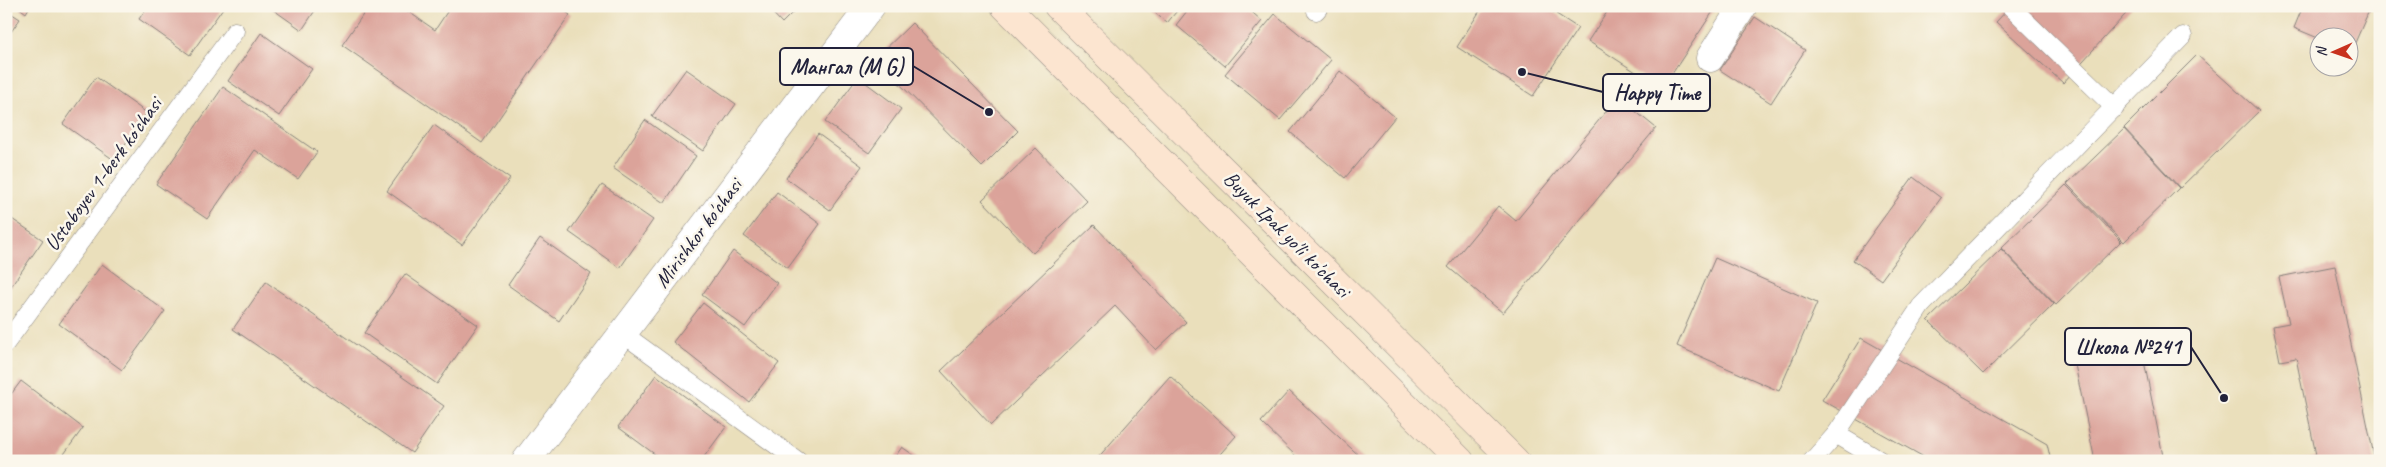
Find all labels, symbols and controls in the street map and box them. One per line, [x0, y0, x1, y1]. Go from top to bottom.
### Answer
north arrow [2308, 28, 2358, 78]
text: N [2313, 45, 2330, 57]
callout: Мангал (M G) [780, 48, 913, 85]
text: Мангал (M G) [791, 53, 905, 81]
callout: Happy Time [1603, 74, 1710, 111]
text: Happy Time [1614, 79, 1702, 107]
street label: Ustaboyev 1-berk ko'chasi [39, 90, 169, 256]
street label: Buyuk Ipak yo'li ko'chasi [1218, 165, 1358, 305]
street label: Mirishkor ko'chasi [649, 171, 749, 293]
callout: Школа №241 [2065, 328, 2191, 365]
text: Школа №241 [2075, 333, 2183, 361]

